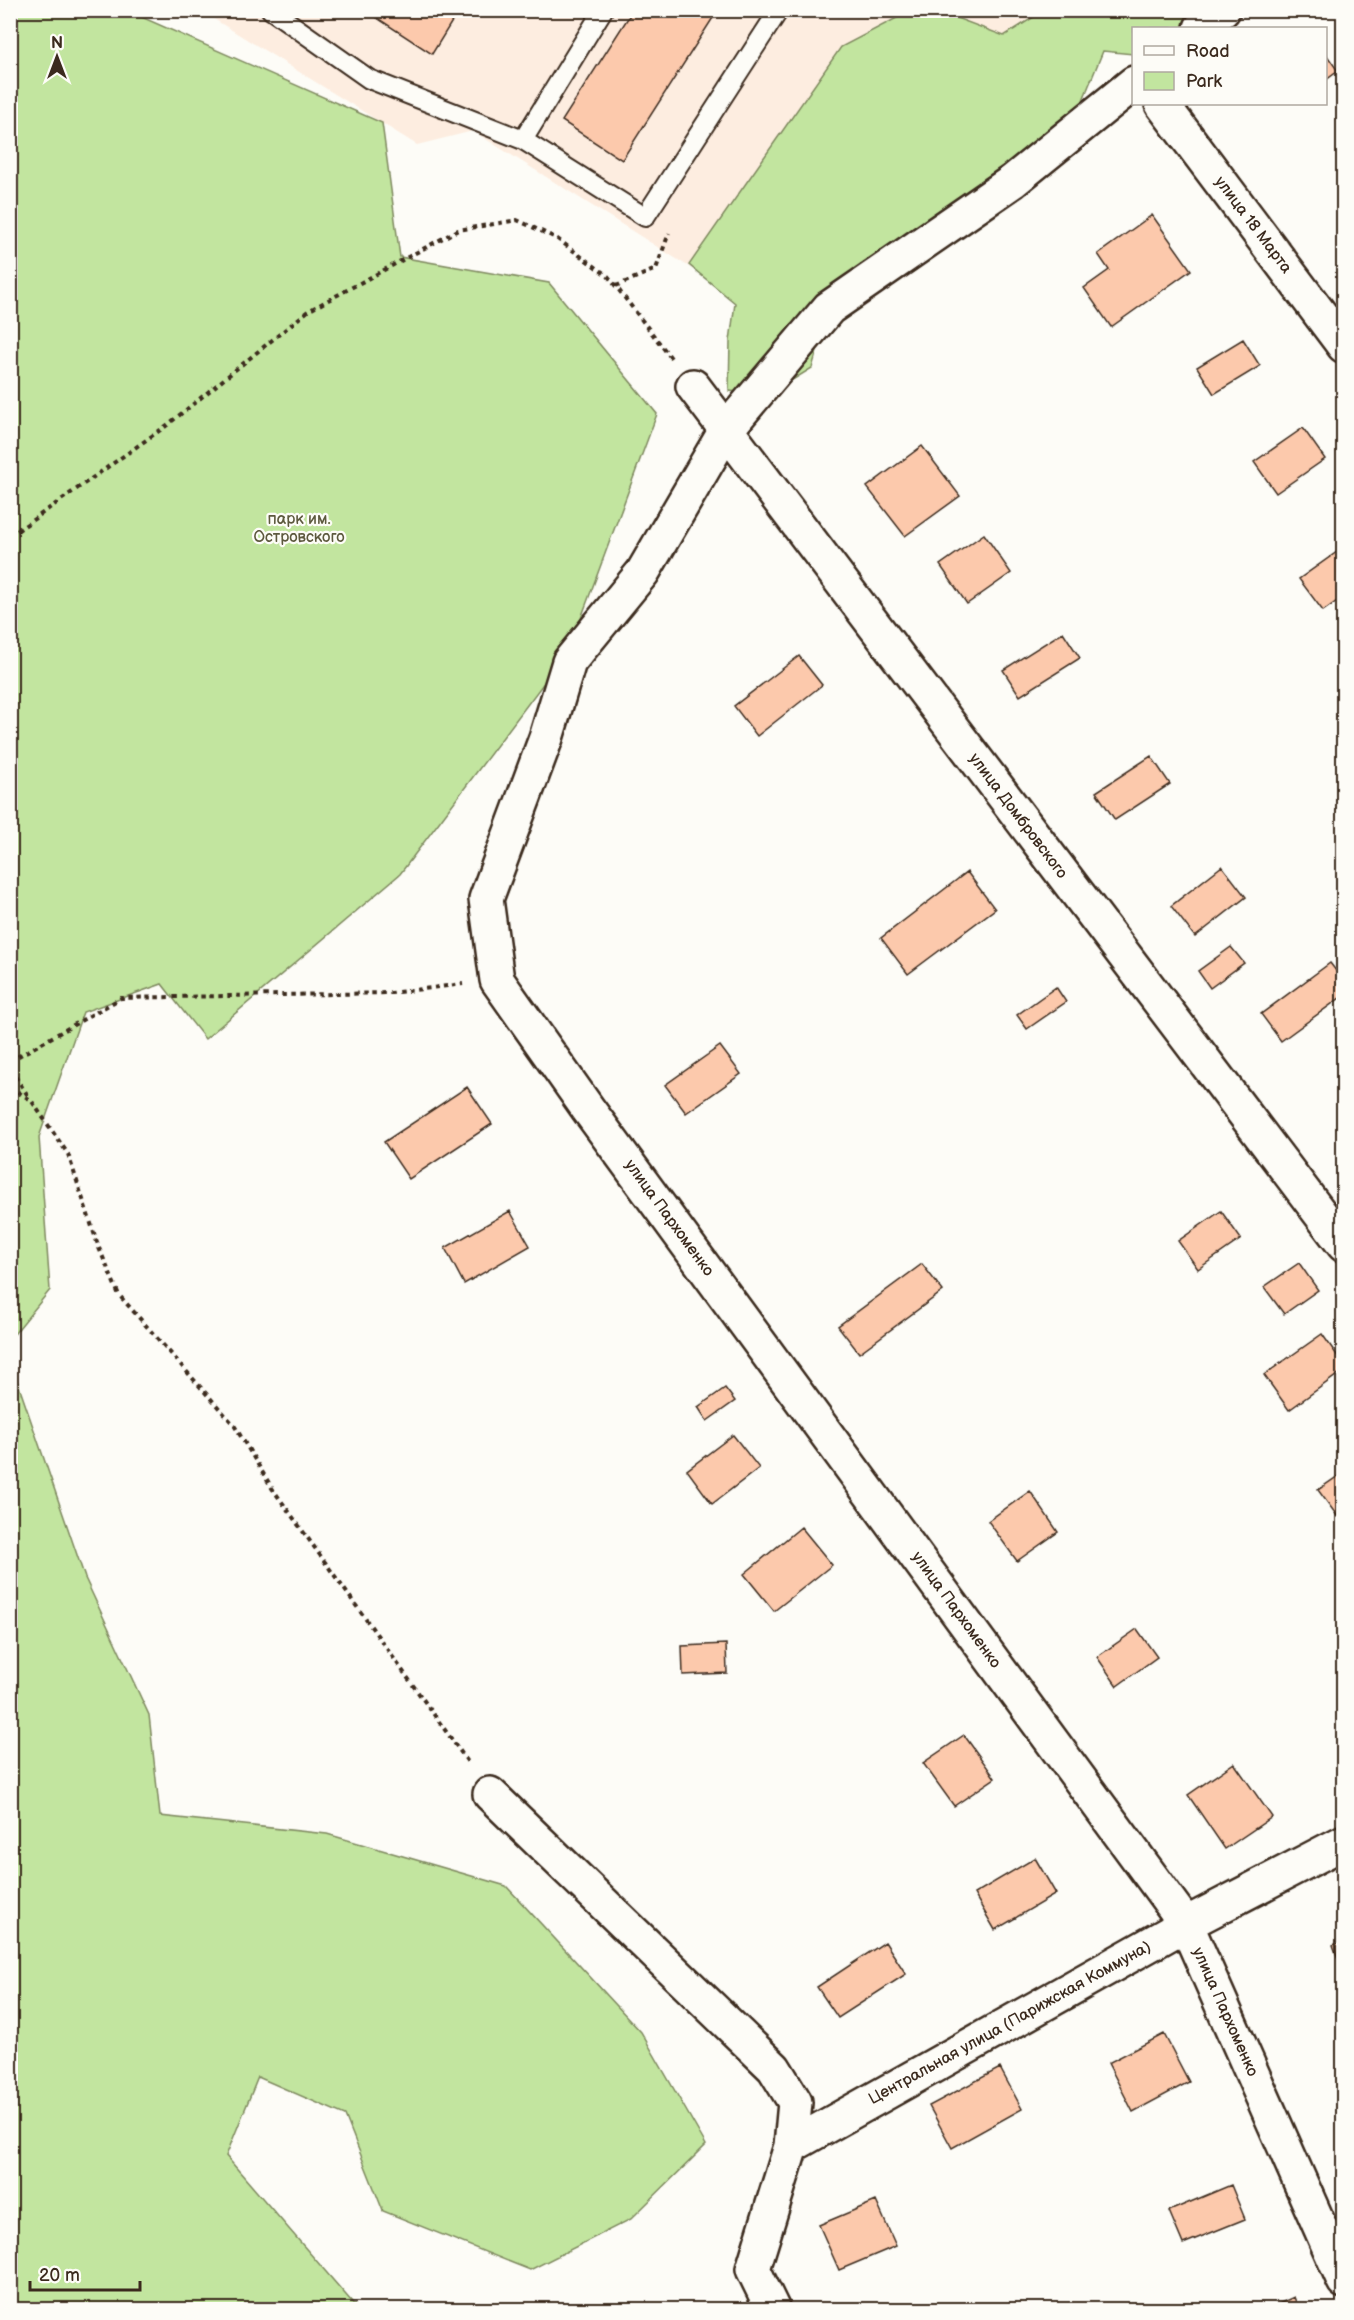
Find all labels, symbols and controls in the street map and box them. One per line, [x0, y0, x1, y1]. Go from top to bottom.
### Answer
north arrow [27, 27, 87, 87]
legend [1132, 27, 1327, 105]
text: N [51, 34, 63, 53]
text: Road [1186, 41, 1230, 62]
text: Park [1186, 71, 1222, 92]
street label: улица 18 Марта [1210, 173, 1296, 278]
park label: парк им. Островского [253, 510, 345, 547]
street label: улица Домбровского [965, 750, 1071, 882]
street label: улица Пархоменко [620, 1156, 718, 1280]
street label: улица Пархоменко [907, 1548, 1005, 1672]
street label: Центральная улица (Парижская Коммуна) [866, 1937, 1155, 2109]
street label: улица Пархоменко [1188, 1944, 1262, 2080]
scale bar [30, 2254, 140, 2292]
text: 20 m [39, 2265, 80, 2286]

